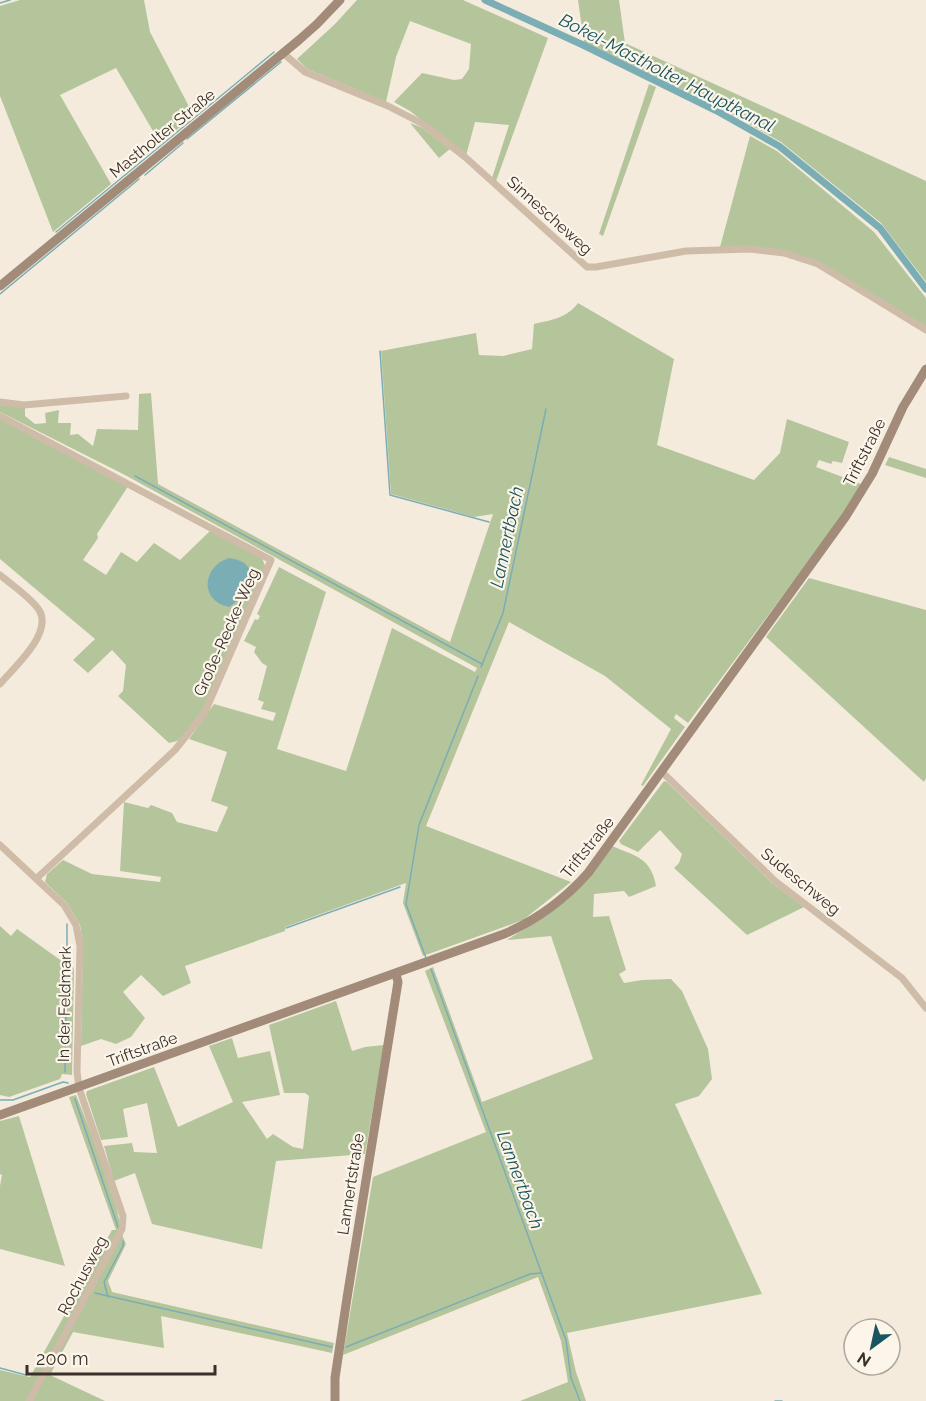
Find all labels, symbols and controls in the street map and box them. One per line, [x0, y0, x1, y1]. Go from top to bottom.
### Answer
water label: Bokel-Mastholter Hauptkanal [556, 9, 779, 136]
street label: Mastholter Straße [106, 85, 219, 182]
street label: Sinnescheweg [503, 172, 596, 259]
street label: Triftstraße [839, 415, 890, 489]
water label: Lannertbach [486, 484, 527, 589]
street label: Große-Recke-Weg [190, 565, 263, 699]
street label: Triftstraße [557, 813, 618, 882]
street label: Sudeschweg [757, 844, 844, 919]
street label: In der Feldmark [54, 945, 75, 1062]
street label: Triftstraße [104, 1028, 180, 1071]
water label: Lannertbach [493, 1128, 548, 1232]
street label: Lannertstraße [333, 1132, 368, 1236]
street label: Rochusweg [54, 1232, 111, 1318]
north arrow [842, 1317, 902, 1377]
scale bar [27, 1338, 214, 1376]
text: 200 m [36, 1348, 89, 1369]
text: N [854, 1348, 874, 1370]

